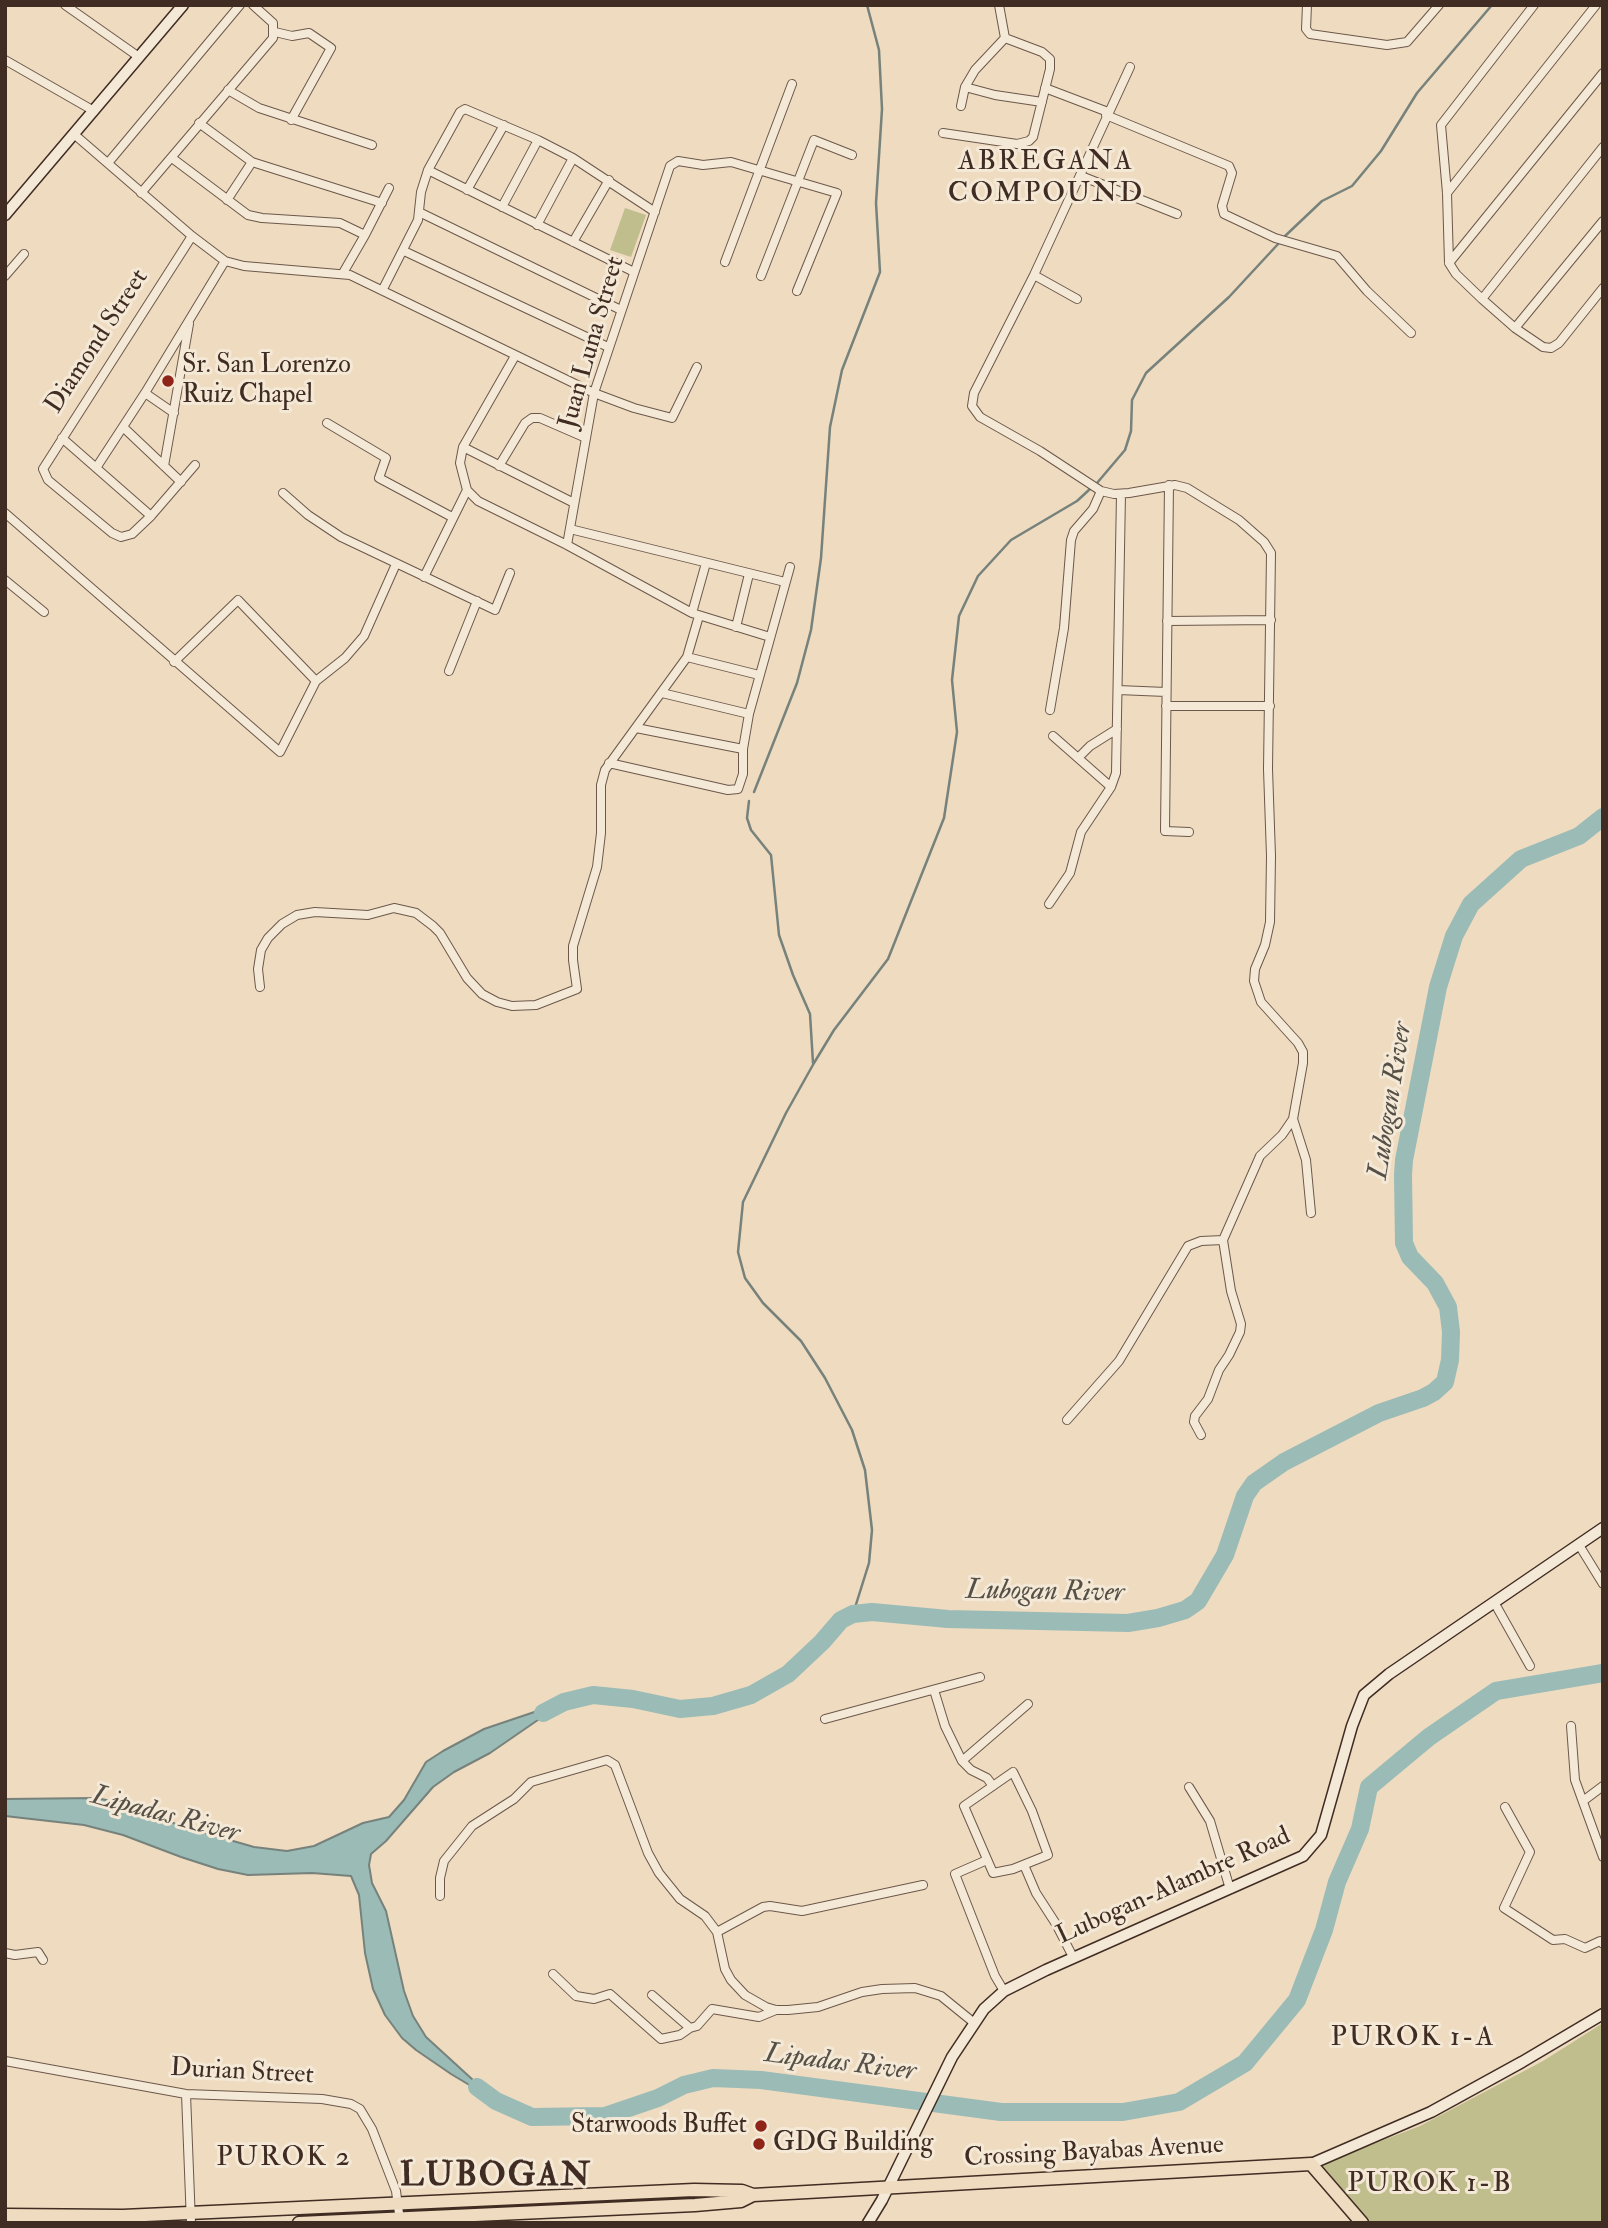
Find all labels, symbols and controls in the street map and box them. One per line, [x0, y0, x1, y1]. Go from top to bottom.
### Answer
district label: ABREGANA COMPOUND [949, 146, 1143, 212]
street label: Juan Luna Street [554, 253, 632, 433]
street label: Diamond Street [40, 264, 156, 420]
place label: Sr. San Lorenzo Ruiz Chapel [182, 350, 351, 412]
marker: Sr. San Lorenzo Ruiz Chapel [160, 373, 176, 389]
water label: Lubogan River [1363, 1020, 1421, 1182]
water label: Lubogan River [965, 1575, 1125, 1611]
water label: Lipadas River [87, 1780, 243, 1852]
street label: Lubogan-Alambre Road [1052, 1821, 1296, 1953]
district label: PUROK 1-A [1332, 2022, 1494, 2056]
water label: Lipadas River [762, 2038, 918, 2090]
street label: Durian Street [170, 2054, 314, 2092]
place label: Starwoods Buffet [571, 2110, 747, 2142]
marker: Starwoods Buffet [753, 2118, 769, 2134]
place label: GDG Building [773, 2128, 933, 2160]
street label: Crossing Bayabas Avenue [963, 2131, 1225, 2175]
marker: GDG Building [751, 2136, 767, 2152]
district label: PUROK 2 [217, 2142, 351, 2176]
district label: LUBOGAN [401, 2158, 591, 2198]
district label: PUROK 1-B [1348, 2168, 1512, 2202]

